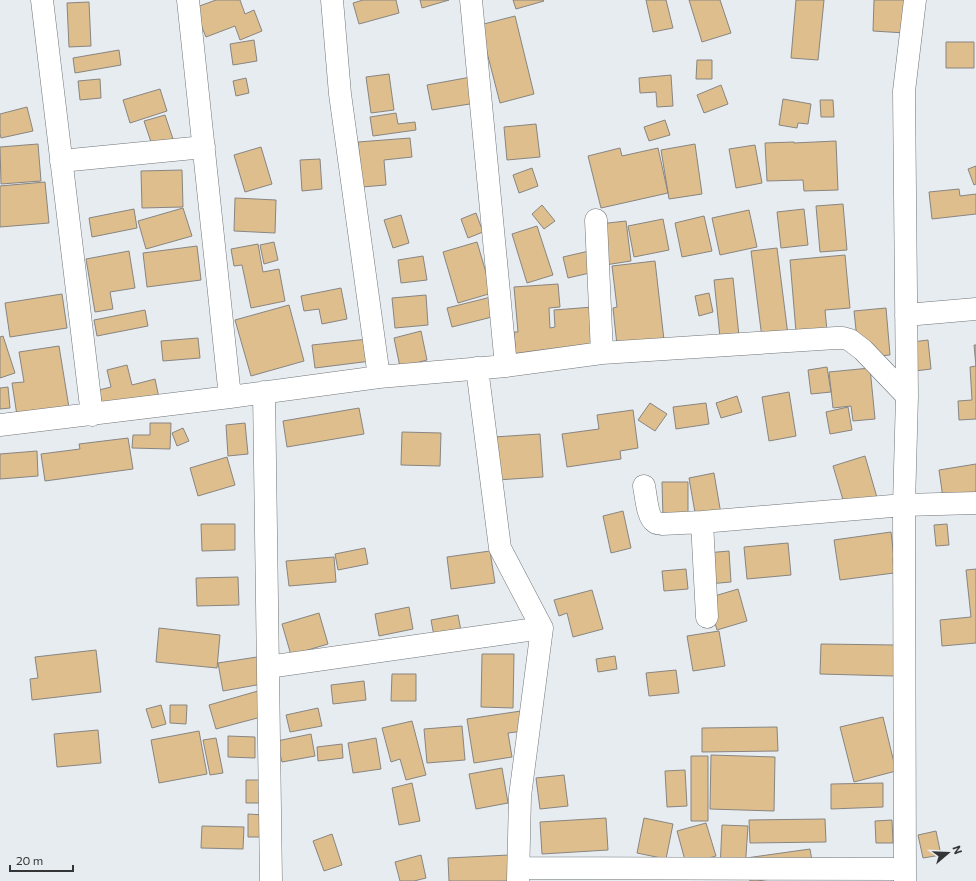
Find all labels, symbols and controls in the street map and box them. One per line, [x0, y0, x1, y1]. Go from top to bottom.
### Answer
north arrow [928, 833, 968, 873]
text: N [950, 844, 965, 856]
scale bar [10, 847, 73, 873]
text: 20 m [16, 853, 43, 867]

